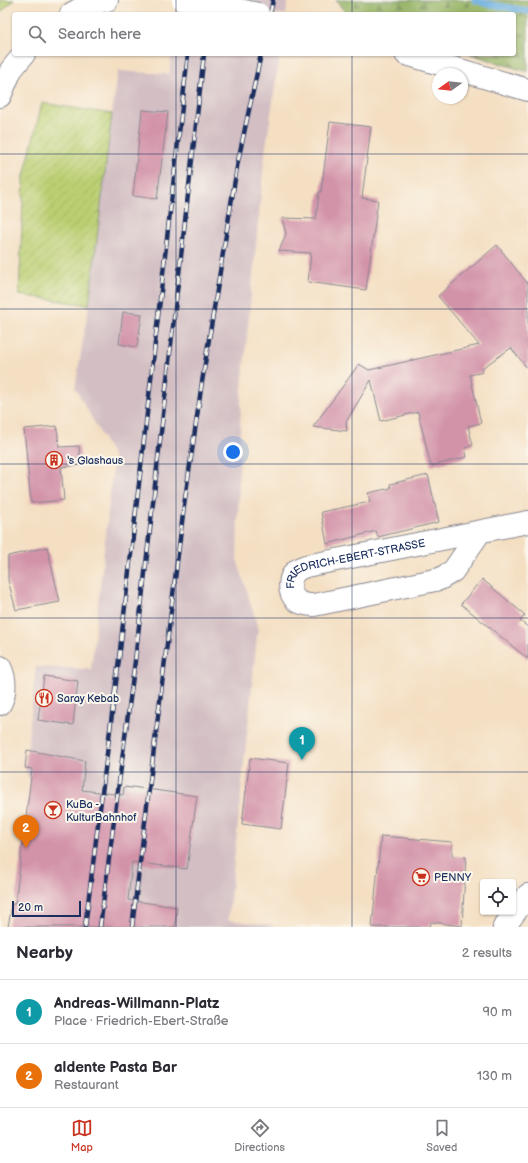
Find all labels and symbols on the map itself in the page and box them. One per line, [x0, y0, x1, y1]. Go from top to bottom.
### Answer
north arrow [432, 68, 468, 104]
your location [223, 442, 243, 462]
building icon: 's Glashaus [44, 450, 64, 470]
place label: 's Glashaus [67, 454, 124, 467]
street label: FRIEDRICH-EBERT-STRASSE [284, 536, 426, 589]
restaurant icon: Saray Kebab [34, 688, 54, 708]
place label: Saray Kebab [57, 692, 119, 705]
pin: 1 [289, 727, 315, 760]
place label: KuBa - KulturBahnhof [66, 798, 137, 824]
bar icon: KuBa - KulturBahnhof [43, 800, 63, 820]
pin: 2 [13, 815, 39, 848]
supermarket icon: PENNY [411, 867, 431, 887]
place label: PENNY [434, 871, 472, 884]
scale bar [12, 899, 81, 918]

